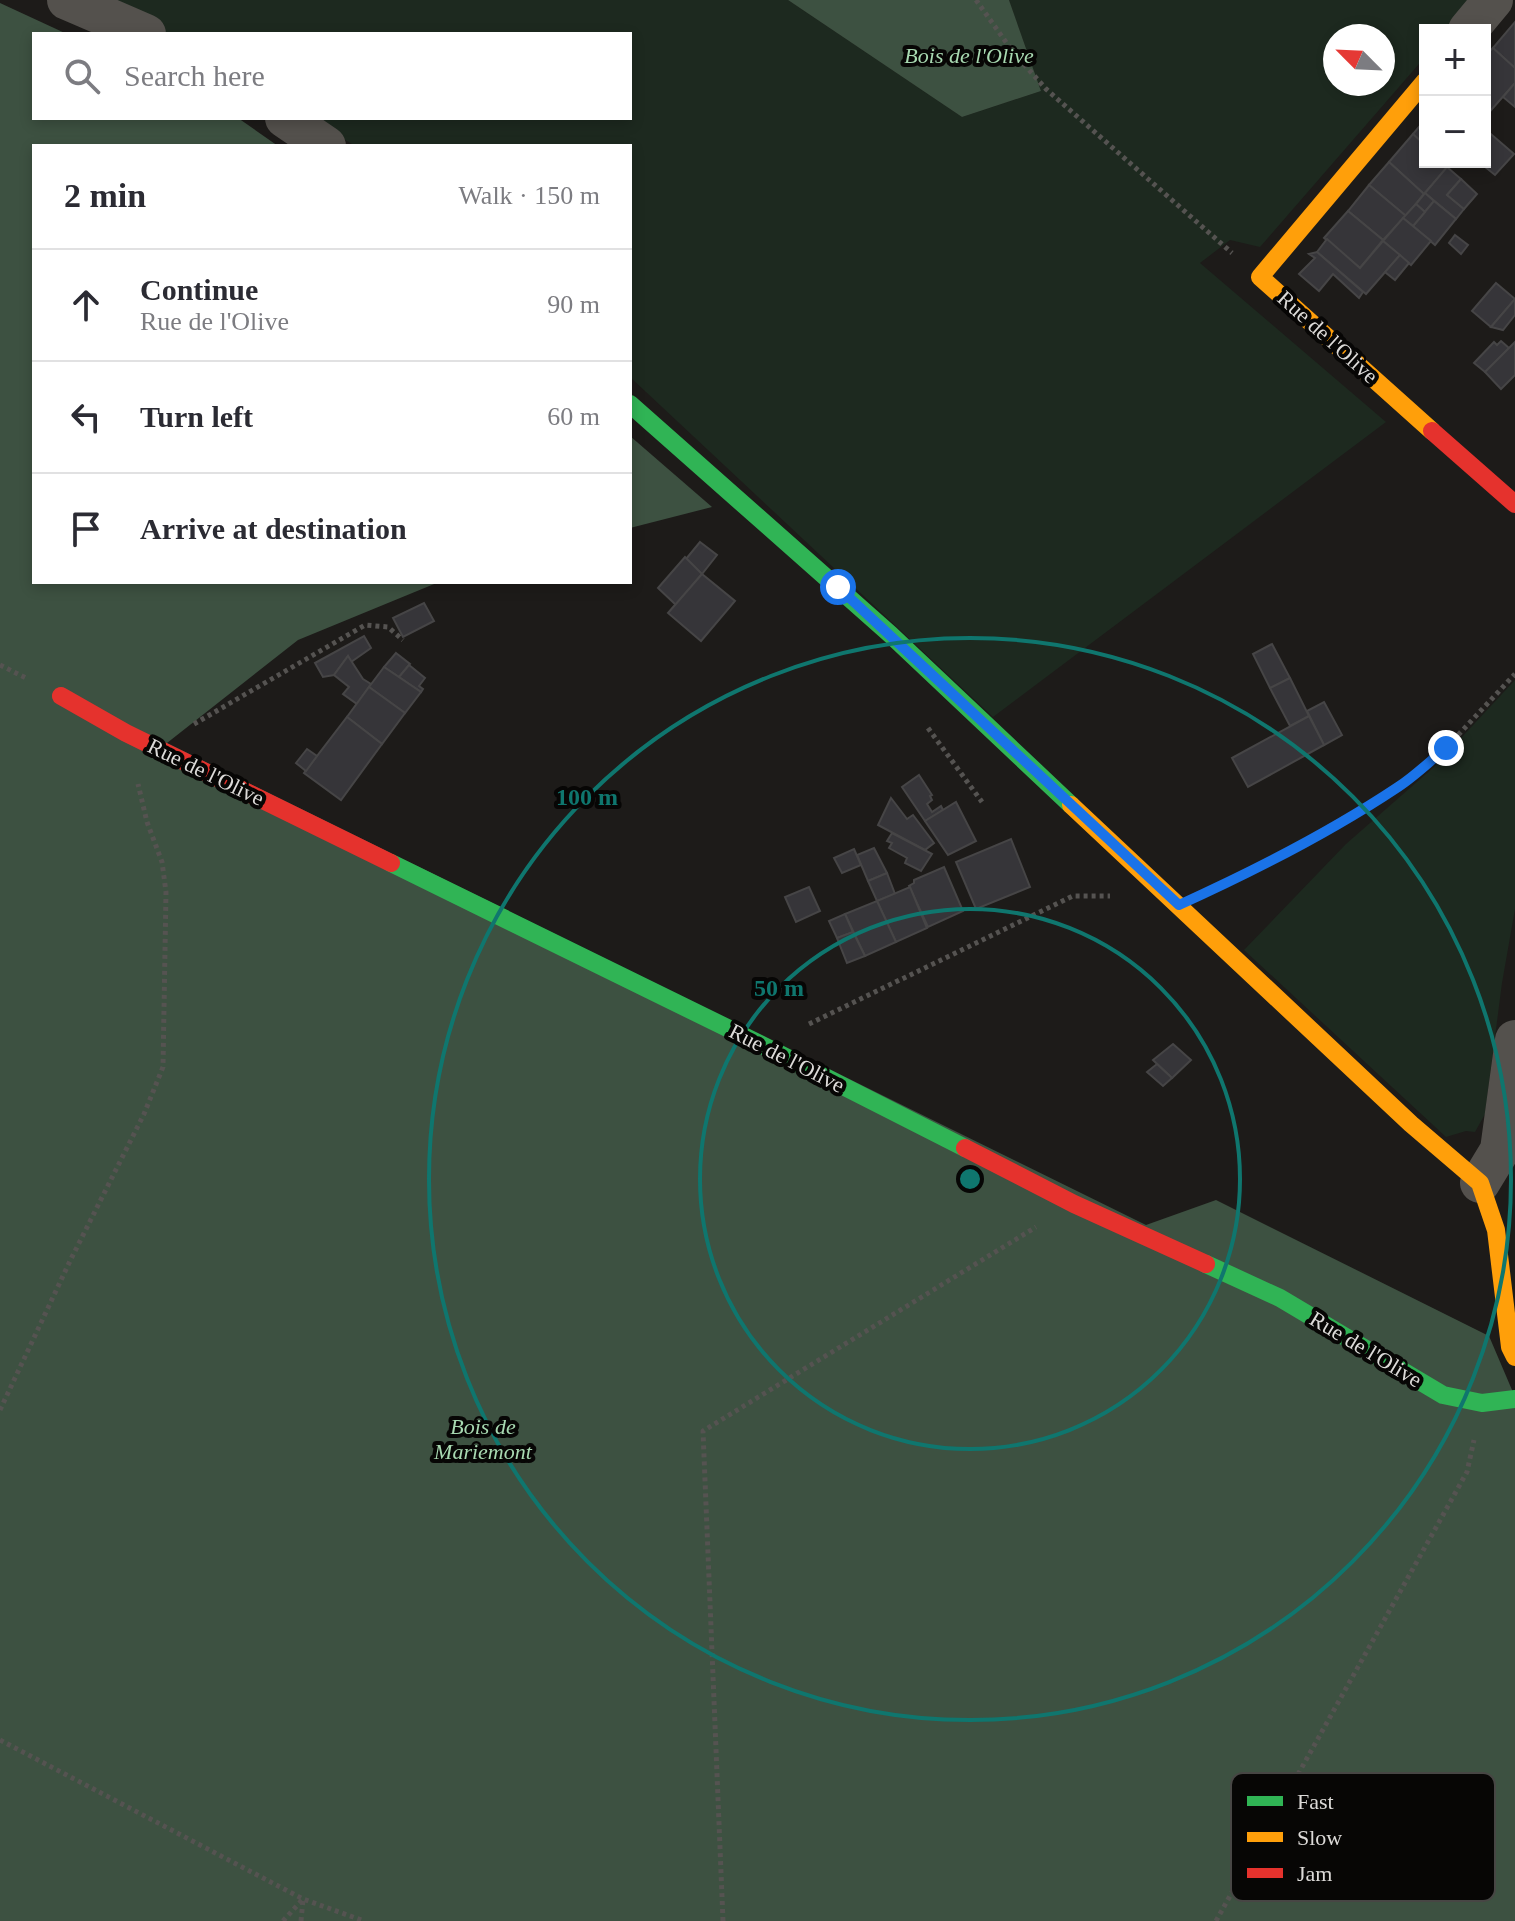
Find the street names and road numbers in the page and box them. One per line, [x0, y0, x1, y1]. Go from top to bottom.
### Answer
street label: Rue de l'Olive [1273, 286, 1383, 388]
street label: Rue de l'Olive [144, 733, 268, 811]
street label: Rue de l'Olive [725, 1018, 849, 1098]
street label: Rue de l'Olive [1305, 1306, 1427, 1392]

